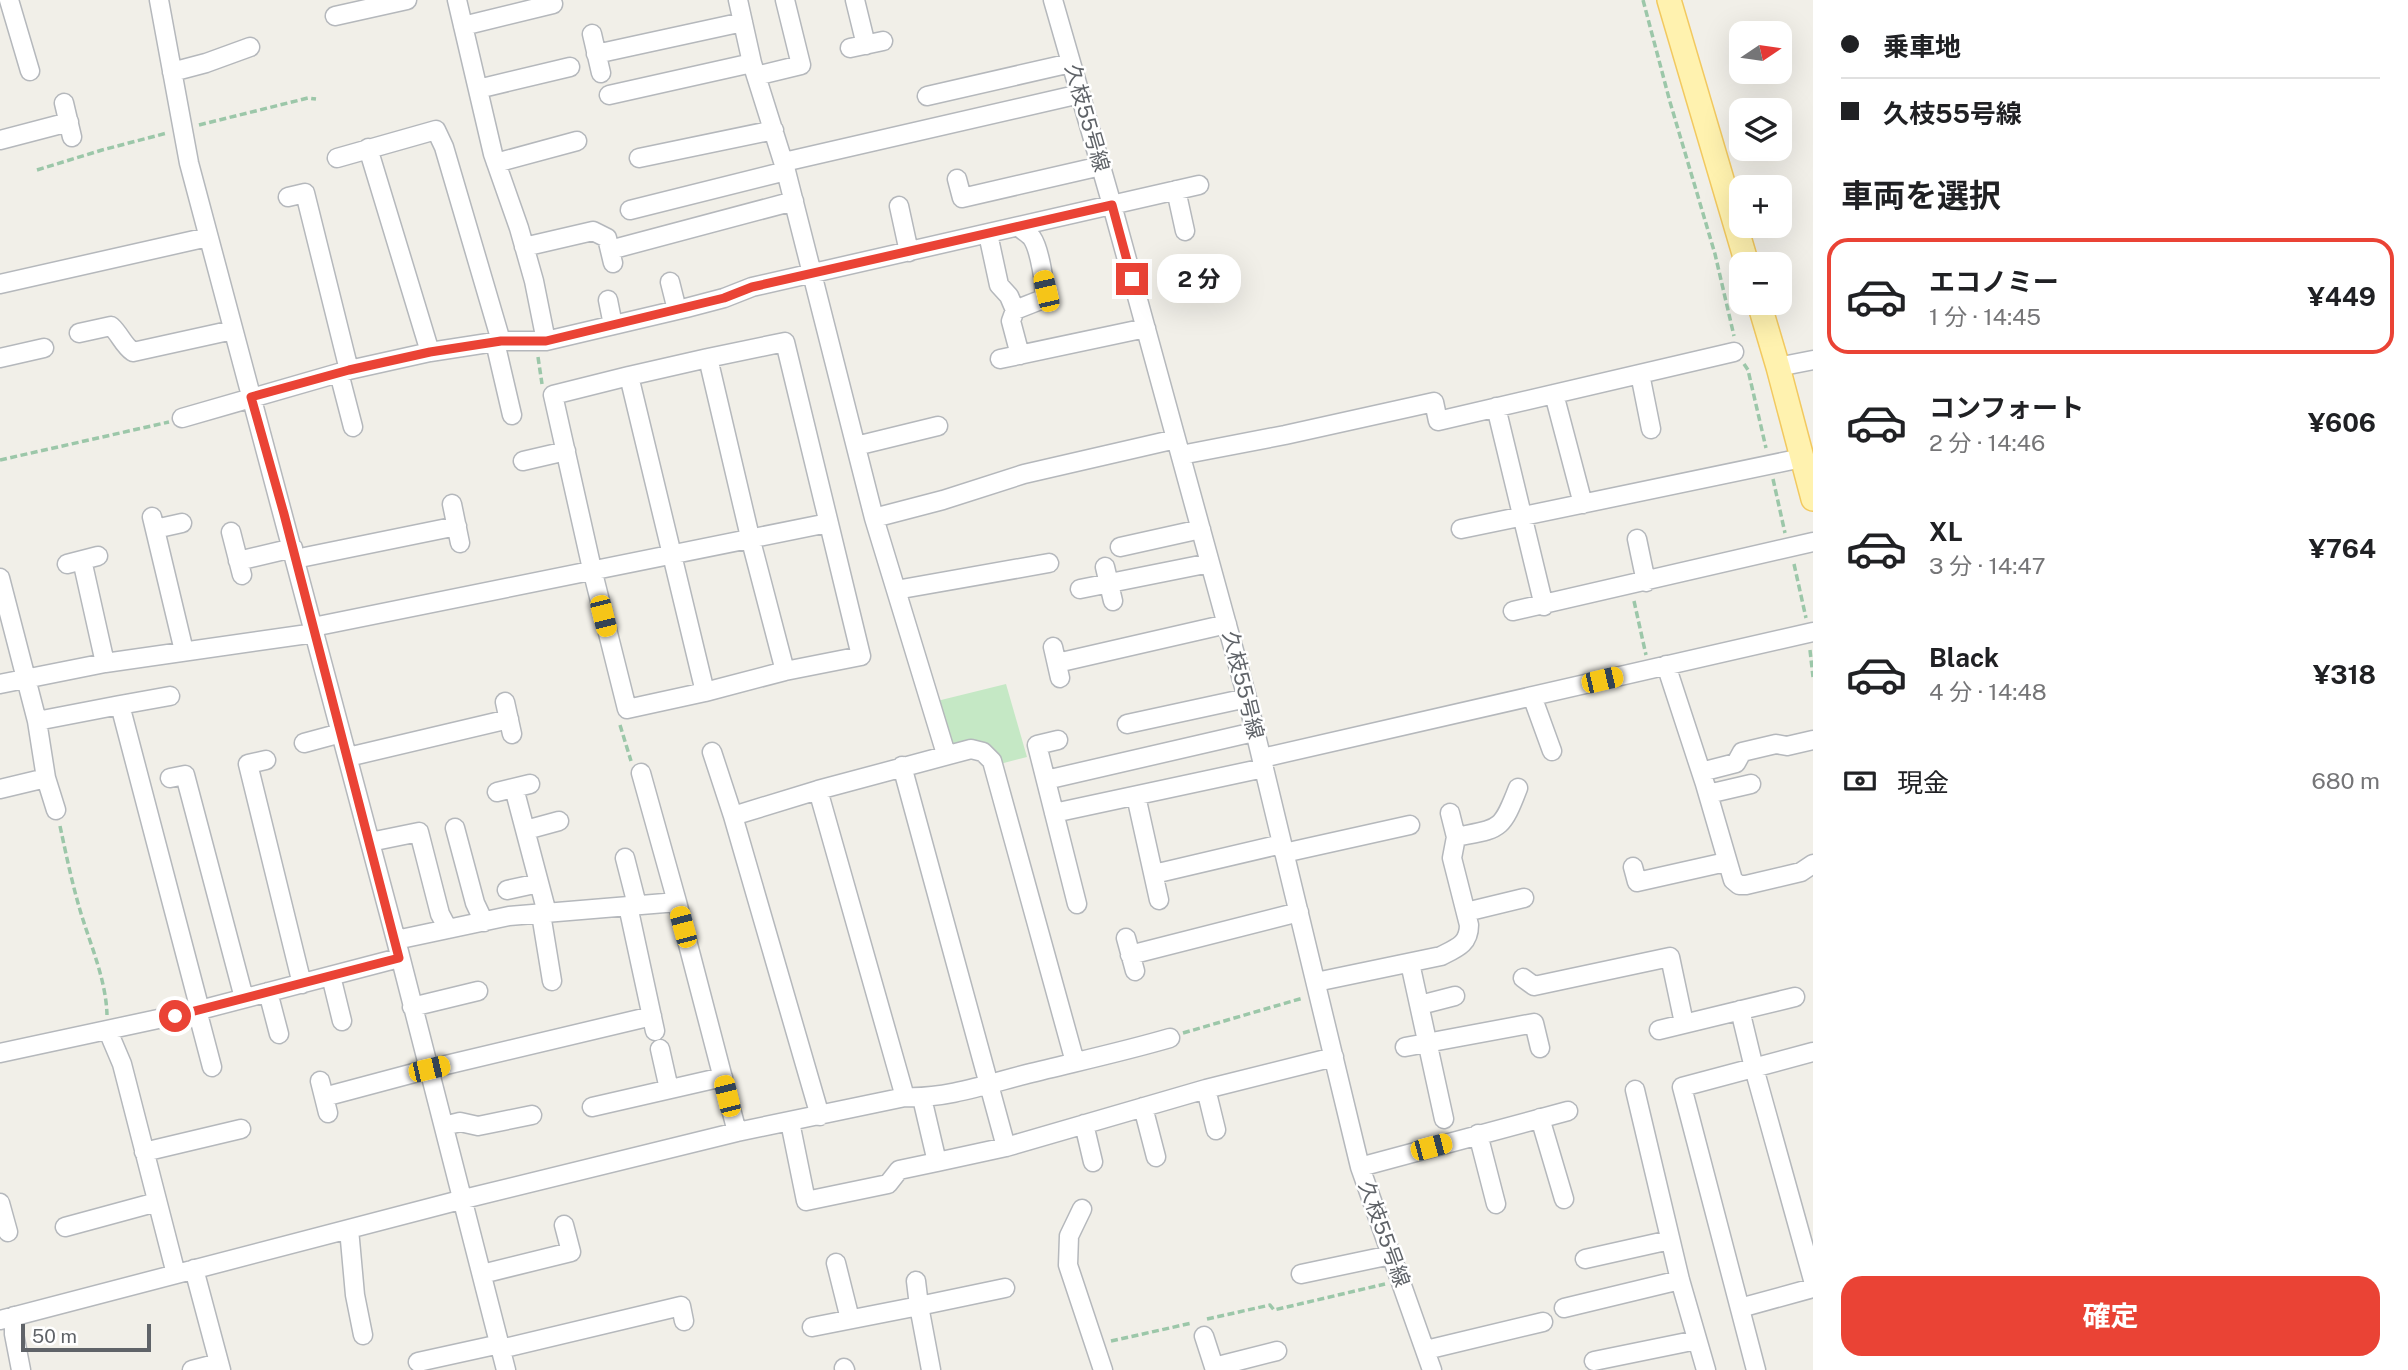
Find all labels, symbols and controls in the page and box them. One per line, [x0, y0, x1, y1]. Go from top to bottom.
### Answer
north arrow [1729, 21, 1792, 84]
map controls [1729, 21, 1792, 315]
text: 乗車地 [1883, 31, 1961, 62]
street label: 久枝55号線 [1060, 61, 1115, 175]
button: layers [1729, 98, 1792, 161]
text: 久枝55号線 [1883, 98, 2022, 129]
button: + [1729, 175, 1792, 238]
text: 車両を選択 [1841, 177, 2001, 214]
button: − [1729, 252, 1792, 315]
callout: 2 分 [1156, 254, 1240, 304]
route end [1116, 263, 1148, 295]
text: 2 分 [1178, 265, 1220, 292]
icon: car [1845, 265, 1908, 328]
text: エコノミー [1929, 266, 2059, 297]
car [1032, 268, 1061, 314]
text: ¥449 [2308, 281, 2376, 312]
text: 1 分 · 14:45 [1929, 303, 2041, 330]
icon: car [1845, 391, 1908, 454]
text: コンフォート [1929, 392, 2084, 423]
text: ¥606 [2308, 407, 2376, 438]
text: 2 分 · 14:46 [1929, 429, 2045, 456]
text: XL [1929, 516, 1963, 547]
icon: car [1845, 517, 1908, 580]
text: ¥764 [2309, 533, 2376, 564]
text: 3 分 · 14:47 [1929, 552, 2046, 579]
car [588, 593, 619, 639]
street label: 久枝55号線 [1218, 628, 1269, 742]
text: Black [1929, 642, 1999, 673]
icon: car [1845, 643, 1908, 706]
text: ¥318 [2313, 659, 2376, 690]
car [1580, 665, 1625, 695]
text: 4 分 · 14:48 [1929, 678, 2047, 705]
icon: cash [1841, 762, 1879, 800]
text: 現金 [1897, 767, 1949, 798]
text: 680 m [2312, 767, 2380, 794]
car [668, 904, 699, 950]
route start [159, 1000, 191, 1032]
car [407, 1054, 452, 1084]
car [712, 1073, 743, 1119]
car [1408, 1131, 1455, 1163]
street label: 久枝55号線 [1354, 1177, 1415, 1290]
button: 確定 [1841, 1276, 2380, 1356]
scale bar [21, 1321, 150, 1353]
text: 50 m [32, 1325, 77, 1347]

